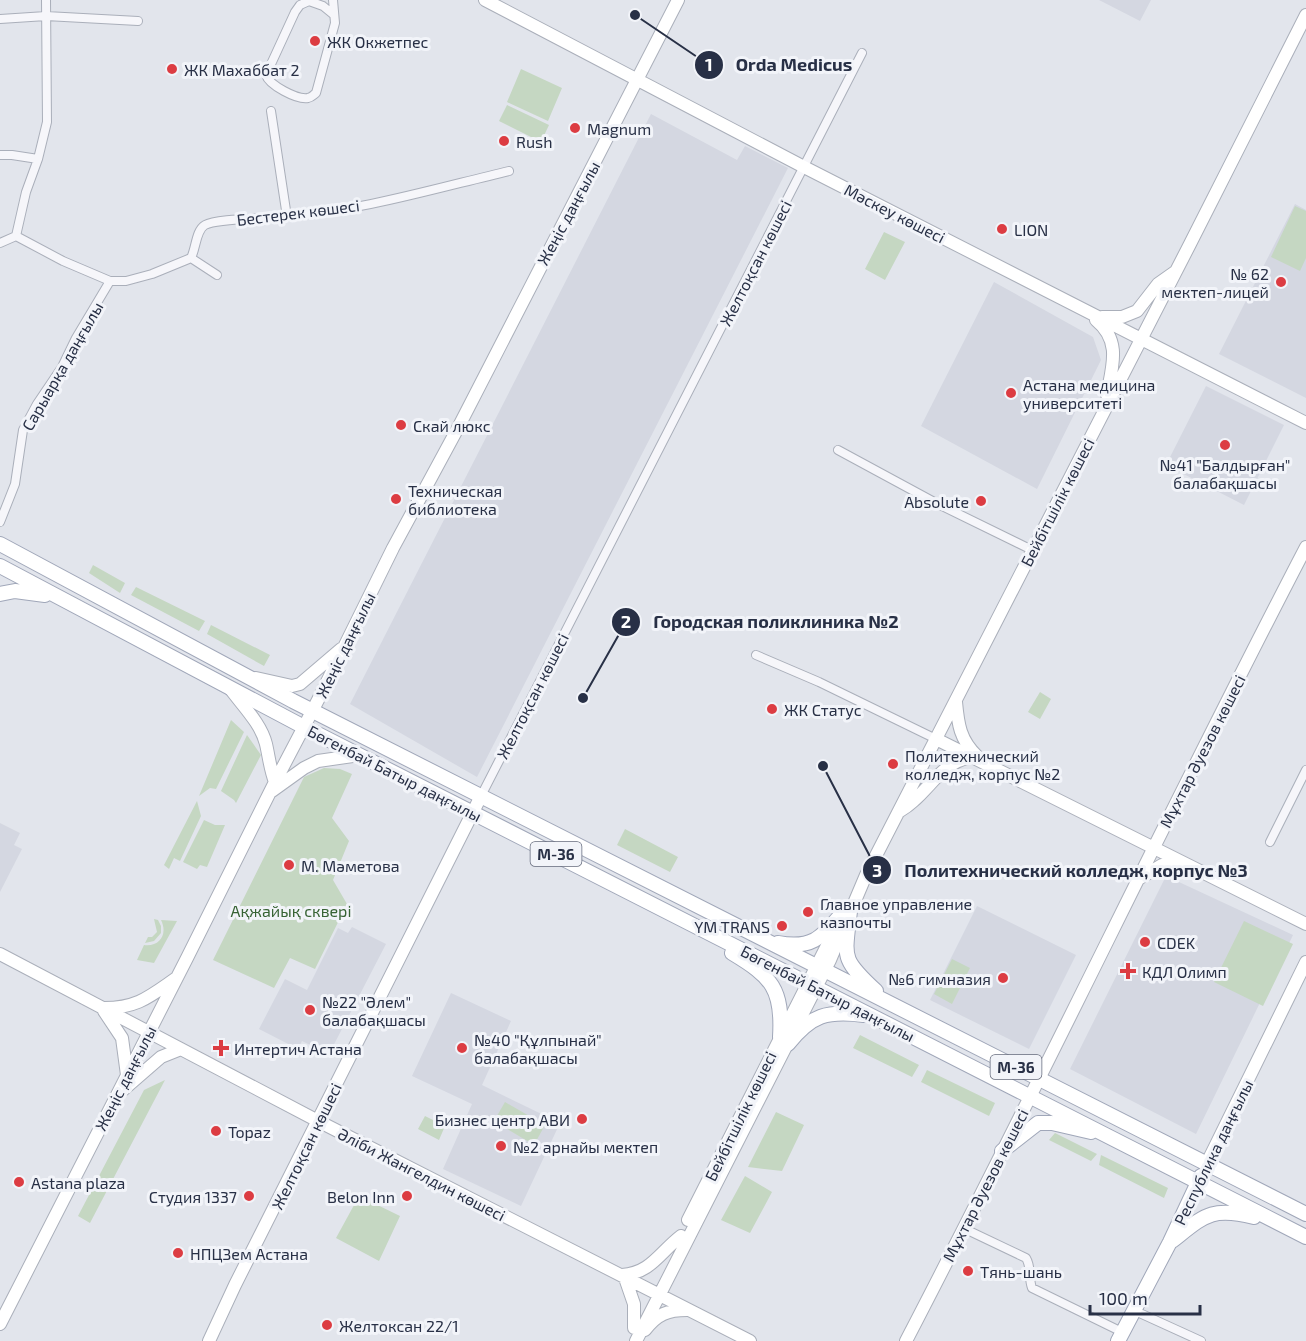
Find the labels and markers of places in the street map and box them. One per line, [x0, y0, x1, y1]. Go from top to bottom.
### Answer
place label: ЖК Окжетпес [327, 32, 429, 51]
marker: ЖК Окжетпес [308, 34, 322, 48]
callout: Orda Medicus [694, 47, 865, 83]
place label: ЖК Махаббат 2 [184, 60, 300, 79]
marker: ЖК Махаббат 2 [165, 62, 179, 76]
place label: Magnum [587, 119, 651, 138]
marker: Magnum [568, 121, 582, 135]
place label: Rush [516, 132, 552, 151]
marker: Rush [497, 134, 511, 148]
place label: LION [1014, 220, 1048, 239]
marker: LION [995, 222, 1009, 236]
place label: № 62 мектеп-лицей [1161, 264, 1269, 301]
marker: № 62 мектеп-лицей [1274, 275, 1288, 289]
place label: Астана медицина университеті [1023, 375, 1155, 413]
marker: Астана медицина университеті [1004, 386, 1018, 400]
place label: Скай люкс [413, 416, 491, 435]
marker: Скай люкс [394, 418, 408, 432]
marker: №41 "Балдырған" балабақшасы [1218, 438, 1232, 452]
place label: №41 "Балдырған" балабақшасы [1160, 455, 1291, 492]
place label: Техническая библиотека [408, 481, 502, 518]
marker: Техническая библиотека [389, 492, 403, 506]
place label: Absolute [904, 492, 969, 511]
marker: Absolute [974, 494, 988, 508]
callout: Городская поликлиника №2 [611, 604, 911, 640]
place label: ЖК Статус [784, 700, 862, 720]
marker: ЖК Статус [765, 702, 779, 716]
place label: Политехнический колледж, корпус №2 [905, 746, 1060, 784]
marker: Политехнический колледж, корпус №2 [886, 757, 900, 771]
callout: Политехнический колледж, корпус №3 [862, 852, 1260, 888]
place label: М. Мәметова [301, 856, 400, 875]
marker: М. Мәметова [282, 858, 296, 872]
place label: Главное управление казпочты [820, 894, 972, 931]
marker: Главное управление казпочты [801, 905, 815, 919]
place label: YM TRANS [694, 917, 770, 936]
marker: YM TRANS [775, 919, 789, 933]
place label: CDEK [1157, 933, 1196, 952]
marker: CDEK [1138, 935, 1152, 949]
marker: КДЛ Олимп [1119, 962, 1137, 980]
place label: КДЛ Олимп [1142, 962, 1227, 981]
place label: №6 гимназия [888, 969, 991, 988]
marker: №6 гимназия [996, 971, 1010, 985]
place label: №22 "Әлем" балабақшасы [322, 992, 426, 1029]
marker: №22 "Әлем" балабақшасы [303, 1003, 317, 1017]
place label: №40 "Құлпынай" балабақшасы [474, 1030, 602, 1067]
marker: Интертич Астана [212, 1039, 230, 1057]
place label: Интертич Астана [234, 1039, 362, 1058]
marker: №40 "Құлпынай" балабақшасы [455, 1041, 469, 1055]
place label: Бизнес центр АВИ [435, 1110, 570, 1129]
marker: Бизнес центр АВИ [575, 1112, 589, 1126]
place label: Topaz [228, 1122, 271, 1141]
marker: Topaz [209, 1124, 223, 1138]
place label: №2 арнайы мектеп [513, 1137, 658, 1156]
marker: №2 арнайы мектеп [494, 1139, 508, 1153]
place label: Astana plaza [31, 1173, 125, 1192]
marker: Astana plaza [12, 1175, 26, 1189]
place label: Студия 1337 [149, 1187, 237, 1207]
place label: Belon Inn [327, 1187, 395, 1206]
marker: Студия 1337 [242, 1189, 256, 1203]
marker: Belon Inn [400, 1189, 414, 1203]
place label: НПЦЗем Астана [190, 1244, 308, 1263]
marker: НПЦЗем Астана [171, 1246, 185, 1260]
place label: Тянь-шань [980, 1262, 1062, 1281]
marker: Тянь-шань [961, 1264, 975, 1278]
place label: Желтоксан 22/1 [339, 1316, 459, 1335]
marker: Желтоксан 22/1 [320, 1318, 334, 1332]

